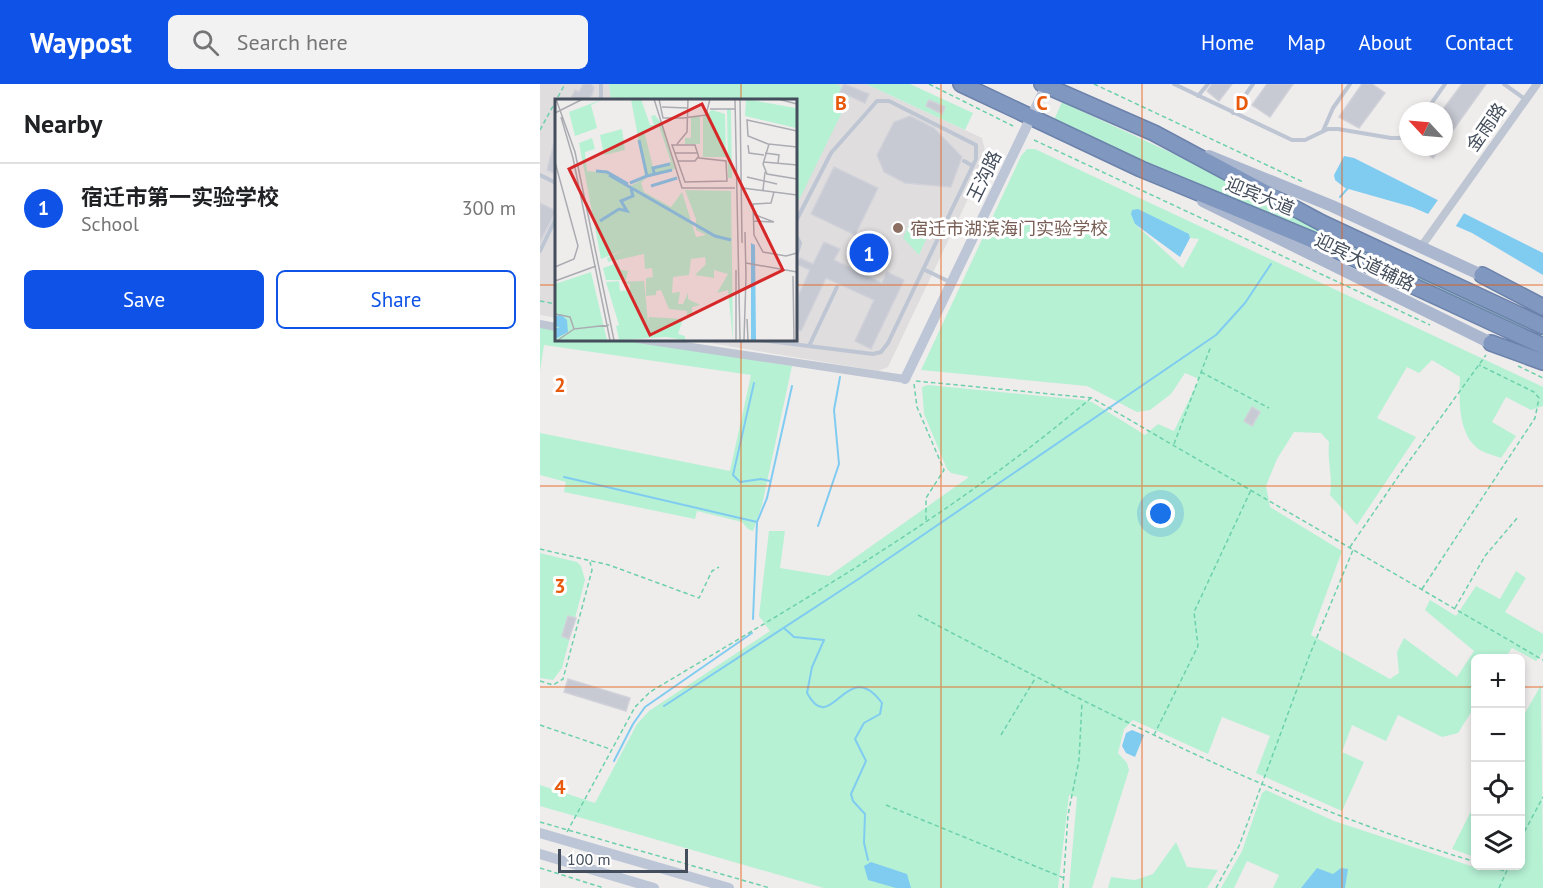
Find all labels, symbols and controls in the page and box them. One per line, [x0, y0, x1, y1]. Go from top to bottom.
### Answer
search box [168, 15, 588, 69]
text: Waypost [30, 24, 132, 61]
icon: search [189, 26, 222, 59]
text: Search here [237, 28, 348, 56]
text: Home [1201, 29, 1254, 56]
text: Map [1287, 29, 1326, 56]
text: About [1359, 29, 1412, 56]
text: Contact [1445, 29, 1513, 56]
text: B [835, 90, 847, 116]
text: C [1036, 90, 1048, 116]
text: D [1236, 90, 1249, 116]
street label: 金雨路 [1461, 98, 1511, 156]
inset map [555, 99, 796, 340]
north arrow [1399, 102, 1453, 156]
text: Nearby [24, 107, 102, 140]
street label: 王沟路 [962, 147, 1006, 205]
street label: 迎宾大道 [1222, 172, 1298, 220]
text: 宿迁市第一实验学校 [81, 183, 279, 211]
text: 1 [38, 195, 49, 221]
text: 300 m [462, 195, 516, 221]
text: School [81, 211, 139, 237]
place label: 宿迁市湖滨海门实验学校 [910, 217, 1108, 240]
marker: 宿迁市湖滨海门实验学校 [891, 221, 905, 235]
street label: 迎宾大道辅路 [1311, 228, 1419, 296]
pin: 1 [850, 230, 888, 276]
button: Save [24, 270, 264, 329]
button: Share [276, 270, 516, 329]
text: 2 [554, 372, 566, 398]
your location [1146, 499, 1175, 528]
text: 3 [554, 573, 566, 599]
map controls [1471, 654, 1525, 870]
button: + [1471, 654, 1525, 708]
button: − [1471, 708, 1525, 762]
button: locate [1471, 762, 1525, 816]
text: 4 [554, 774, 566, 800]
button: layers [1471, 816, 1525, 870]
scale bar [558, 846, 688, 874]
text: 100 m [567, 849, 610, 869]

